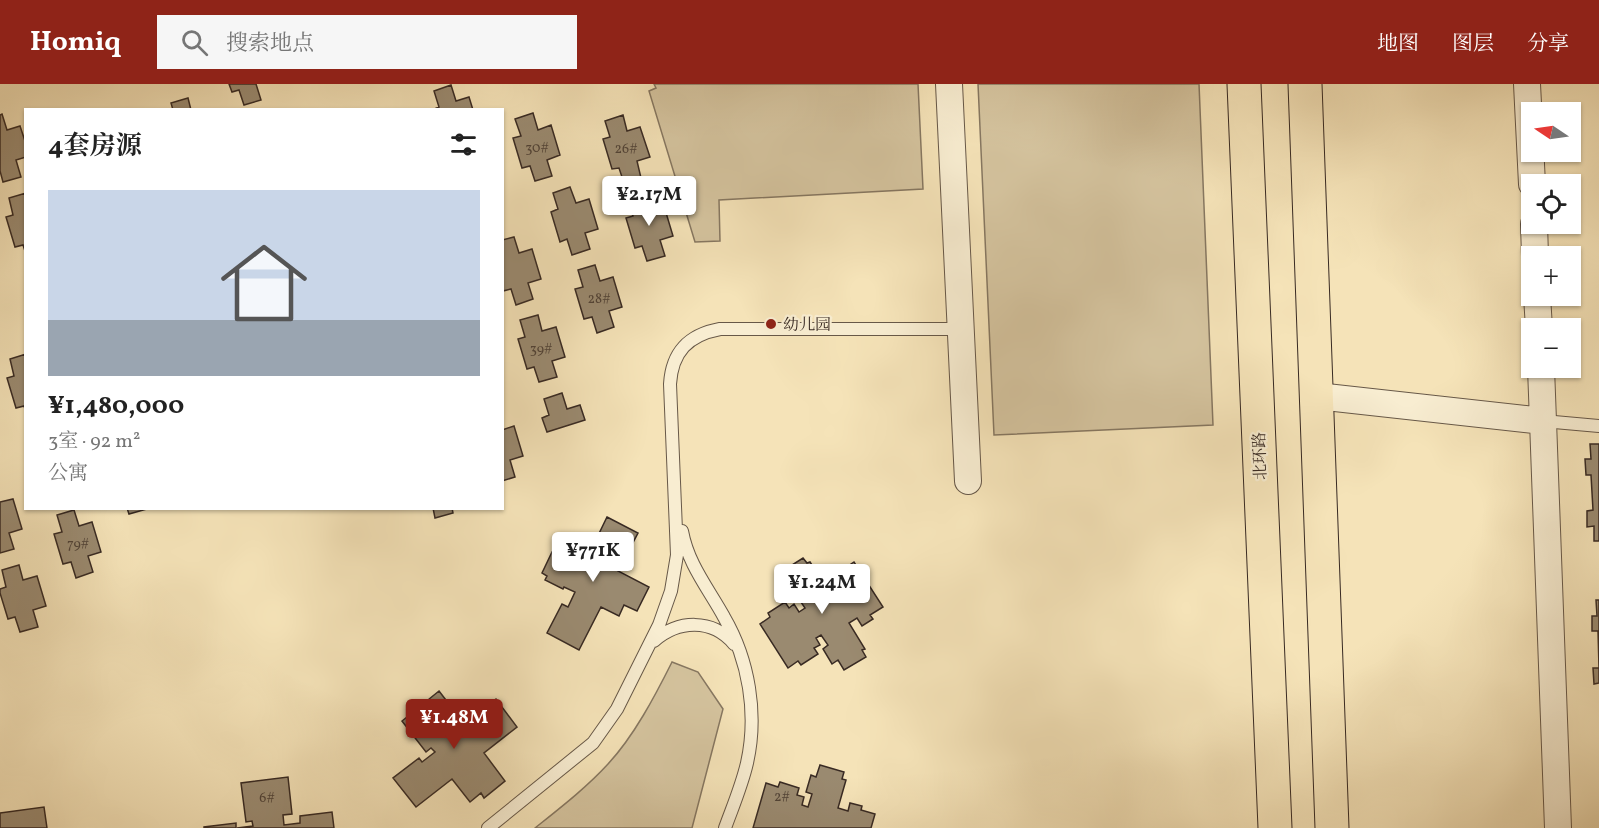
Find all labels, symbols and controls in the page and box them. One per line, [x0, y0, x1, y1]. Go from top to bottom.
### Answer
search box [157, 15, 577, 69]
text: Homiq [30, 23, 121, 62]
icon: search [178, 26, 211, 59]
text: 搜索地点 [226, 29, 314, 60]
text: 地图 [1377, 30, 1419, 59]
text: 图层 [1452, 30, 1494, 59]
text: 分享 [1527, 30, 1569, 59]
north arrow [1521, 102, 1581, 162]
map controls [1521, 102, 1581, 378]
icon: filters [447, 128, 480, 161]
text: 4套房源 [48, 129, 142, 165]
house number: 30# [525, 139, 549, 158]
house number: 26# [615, 140, 637, 159]
button: locate [1521, 174, 1581, 234]
pin: ¥2.17M [600, 176, 698, 227]
text: ¥2.17M [616, 181, 682, 209]
icon: home [210, 229, 318, 337]
button: + [1521, 246, 1581, 306]
house number: 28# [588, 290, 610, 309]
place label: 幼儿园 [783, 315, 831, 337]
marker: 幼儿园 [764, 317, 778, 331]
button: − [1521, 318, 1581, 378]
house number: 39# [530, 340, 552, 359]
text: ¥1,480,000 [48, 388, 184, 424]
text: 3室 · 92 m² [48, 428, 140, 456]
street label: 北环路 [1249, 432, 1273, 480]
text: 公寓 [48, 460, 88, 488]
pin: ¥771K [551, 532, 635, 583]
house number: 79# [67, 535, 89, 554]
text: ¥771K [566, 537, 620, 565]
pin: ¥1.24M [773, 564, 871, 615]
text: ¥1.24M [788, 569, 856, 597]
pin: ¥1.48M [405, 699, 503, 750]
text: ¥1.48M [420, 704, 488, 732]
house number: 2# [774, 788, 790, 807]
house number: 6# [259, 789, 275, 808]

